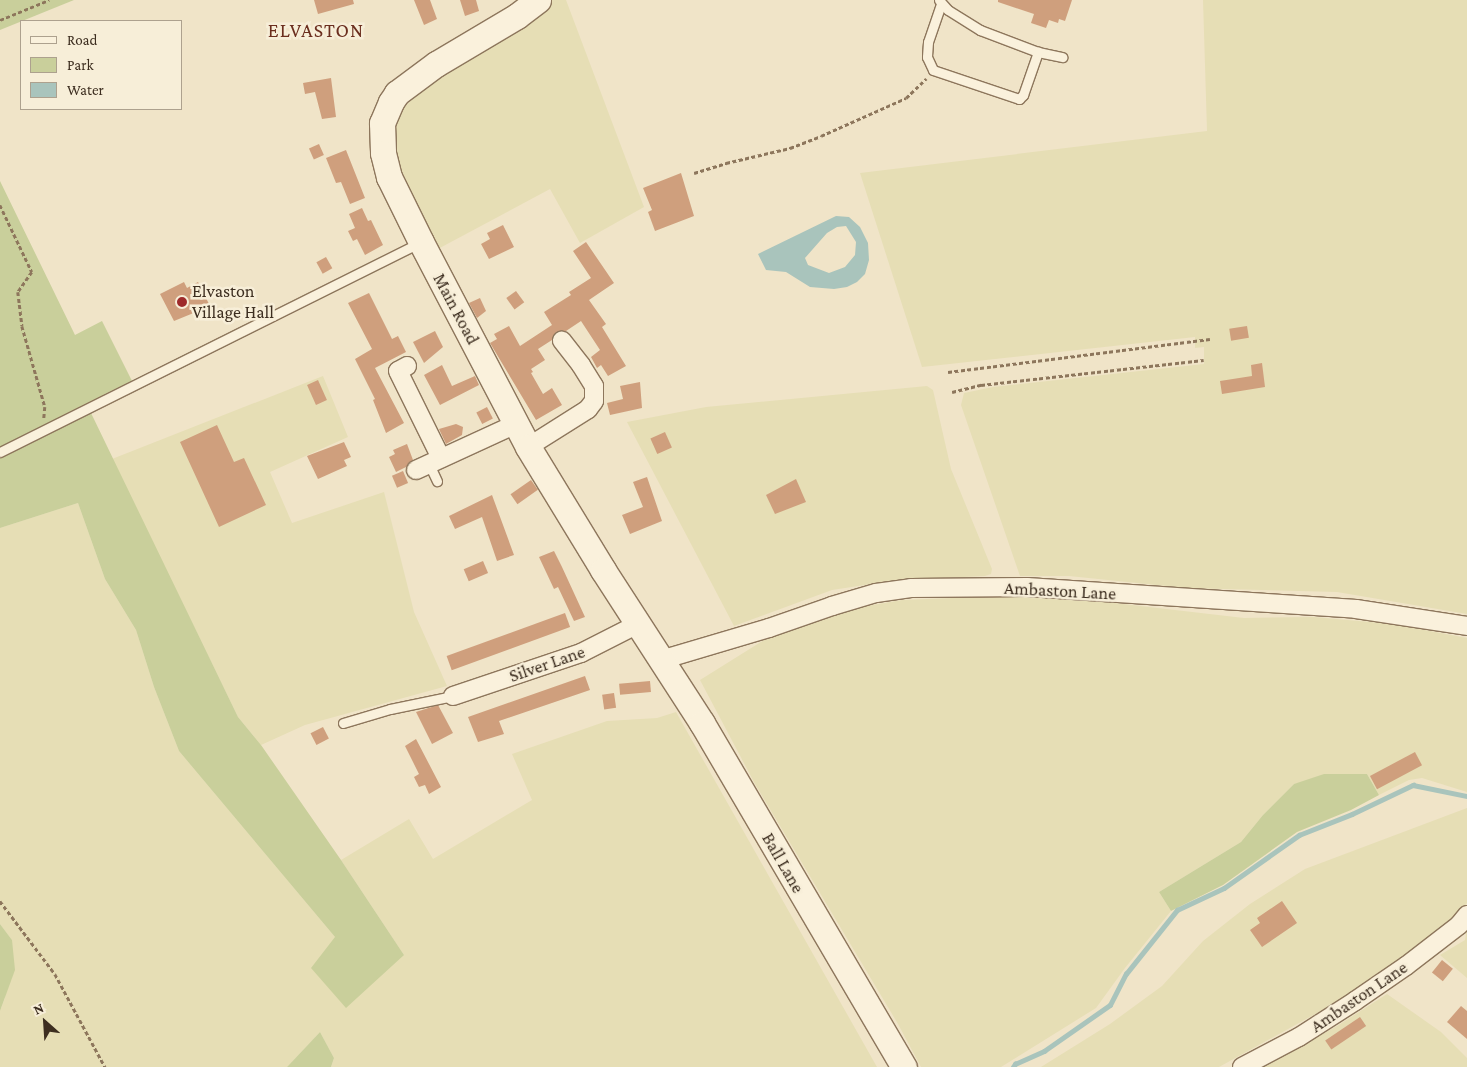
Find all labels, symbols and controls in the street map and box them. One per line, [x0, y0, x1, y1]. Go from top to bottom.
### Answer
district label: ELVASTON [267, 18, 365, 42]
legend [20, 20, 182, 110]
text: Road [67, 32, 97, 48]
text: Park [67, 57, 94, 73]
text: Water [67, 82, 104, 98]
street label: Main Road [428, 270, 484, 348]
place label: Elvaston Village Hall [192, 281, 274, 324]
marker: Elvaston Village Hall [176, 296, 188, 308]
street label: Ambaston Lane [1003, 577, 1117, 605]
street label: Silver Lane [506, 641, 588, 687]
street label: Ball Lane [757, 829, 809, 897]
street label: Ambaston Lane [1307, 957, 1411, 1037]
north arrow [20, 997, 70, 1047]
text: N [31, 999, 46, 1018]

